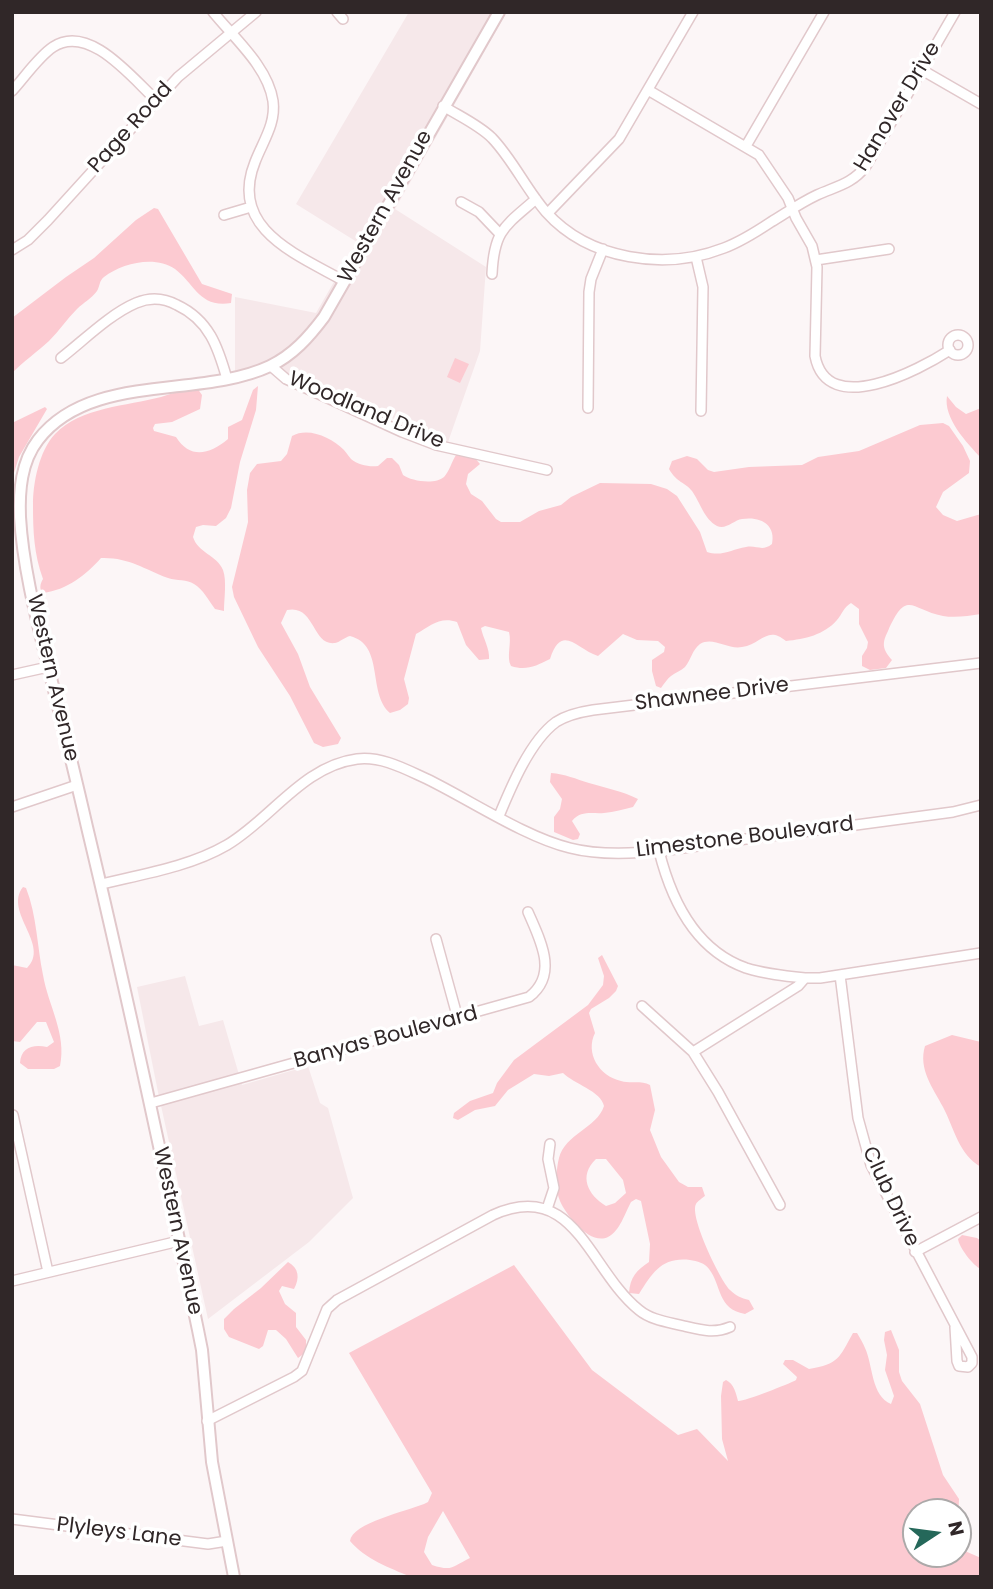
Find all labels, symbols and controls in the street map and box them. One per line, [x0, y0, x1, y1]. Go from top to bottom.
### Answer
street label: Hanover Drive [849, 38, 947, 176]
street label: Page Road [84, 77, 178, 179]
street label: Western Avenue [334, 126, 438, 288]
street label: Woodland Drive [284, 367, 448, 455]
street label: Western Avenue [21, 592, 83, 764]
street label: Shawnee Drive [634, 673, 790, 717]
street label: Limestone Boulevard [635, 812, 855, 864]
street label: Banyas Boulevard [291, 1001, 481, 1075]
street label: Club Drive [856, 1143, 924, 1251]
street label: Western Avenue [147, 1145, 207, 1317]
north arrow [902, 1498, 972, 1568]
street label: Plyleys Lane [55, 1513, 183, 1553]
text: N [941, 1519, 971, 1539]

